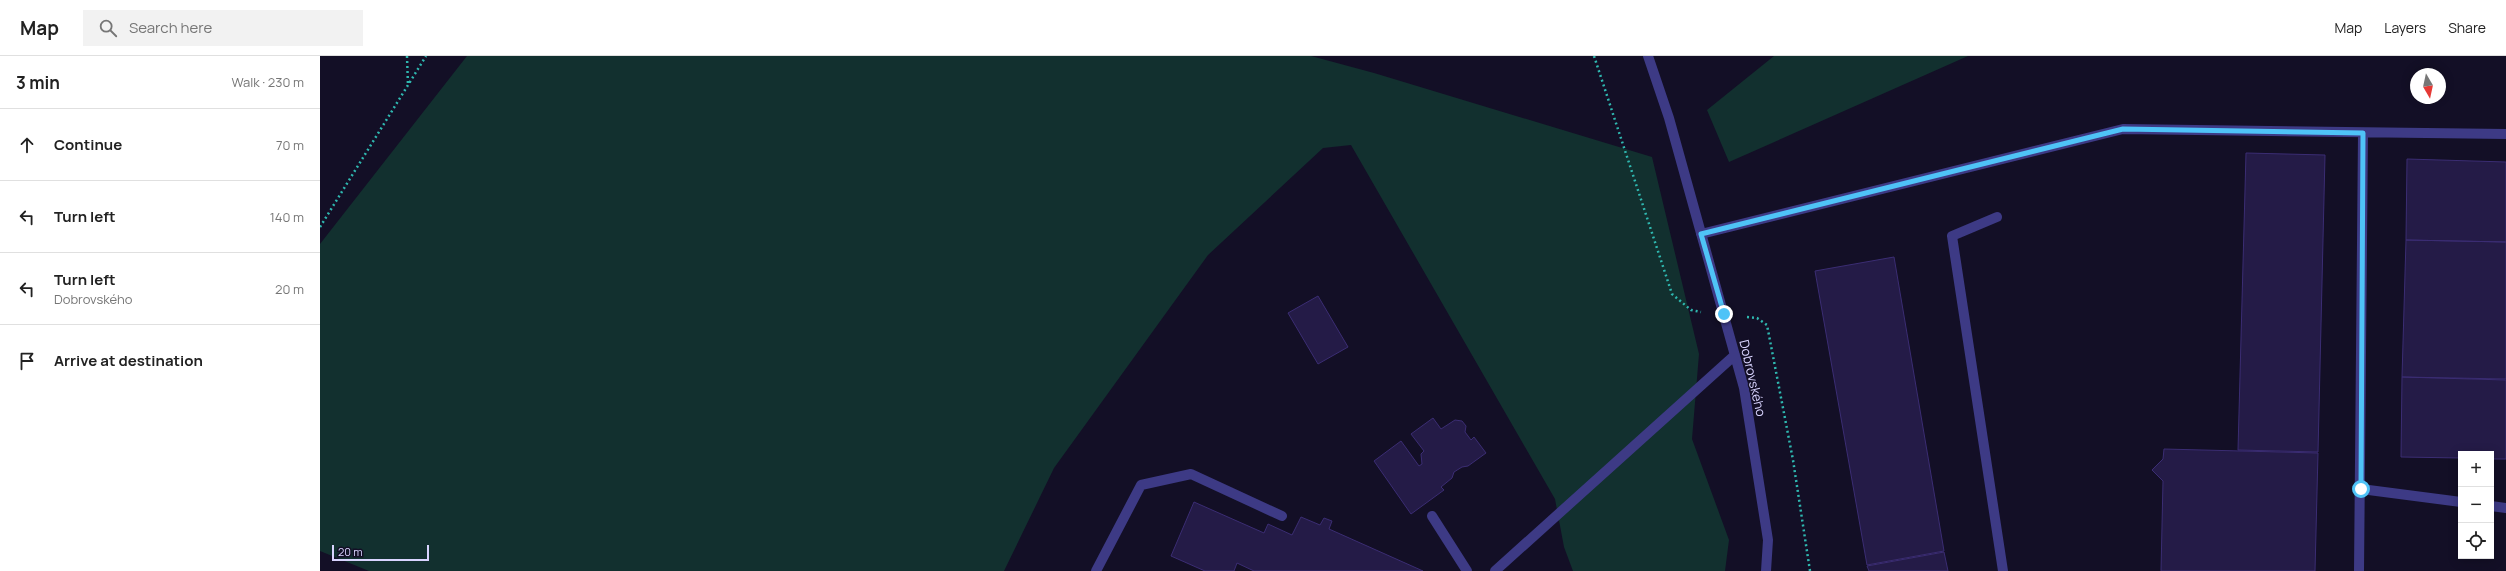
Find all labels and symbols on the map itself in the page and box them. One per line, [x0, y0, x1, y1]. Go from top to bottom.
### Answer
north arrow [2410, 68, 2446, 104]
route end [1715, 305, 1733, 323]
street label: Dobrovského [1735, 338, 1771, 419]
route start [2352, 480, 2370, 498]
scale bar [332, 543, 429, 562]

